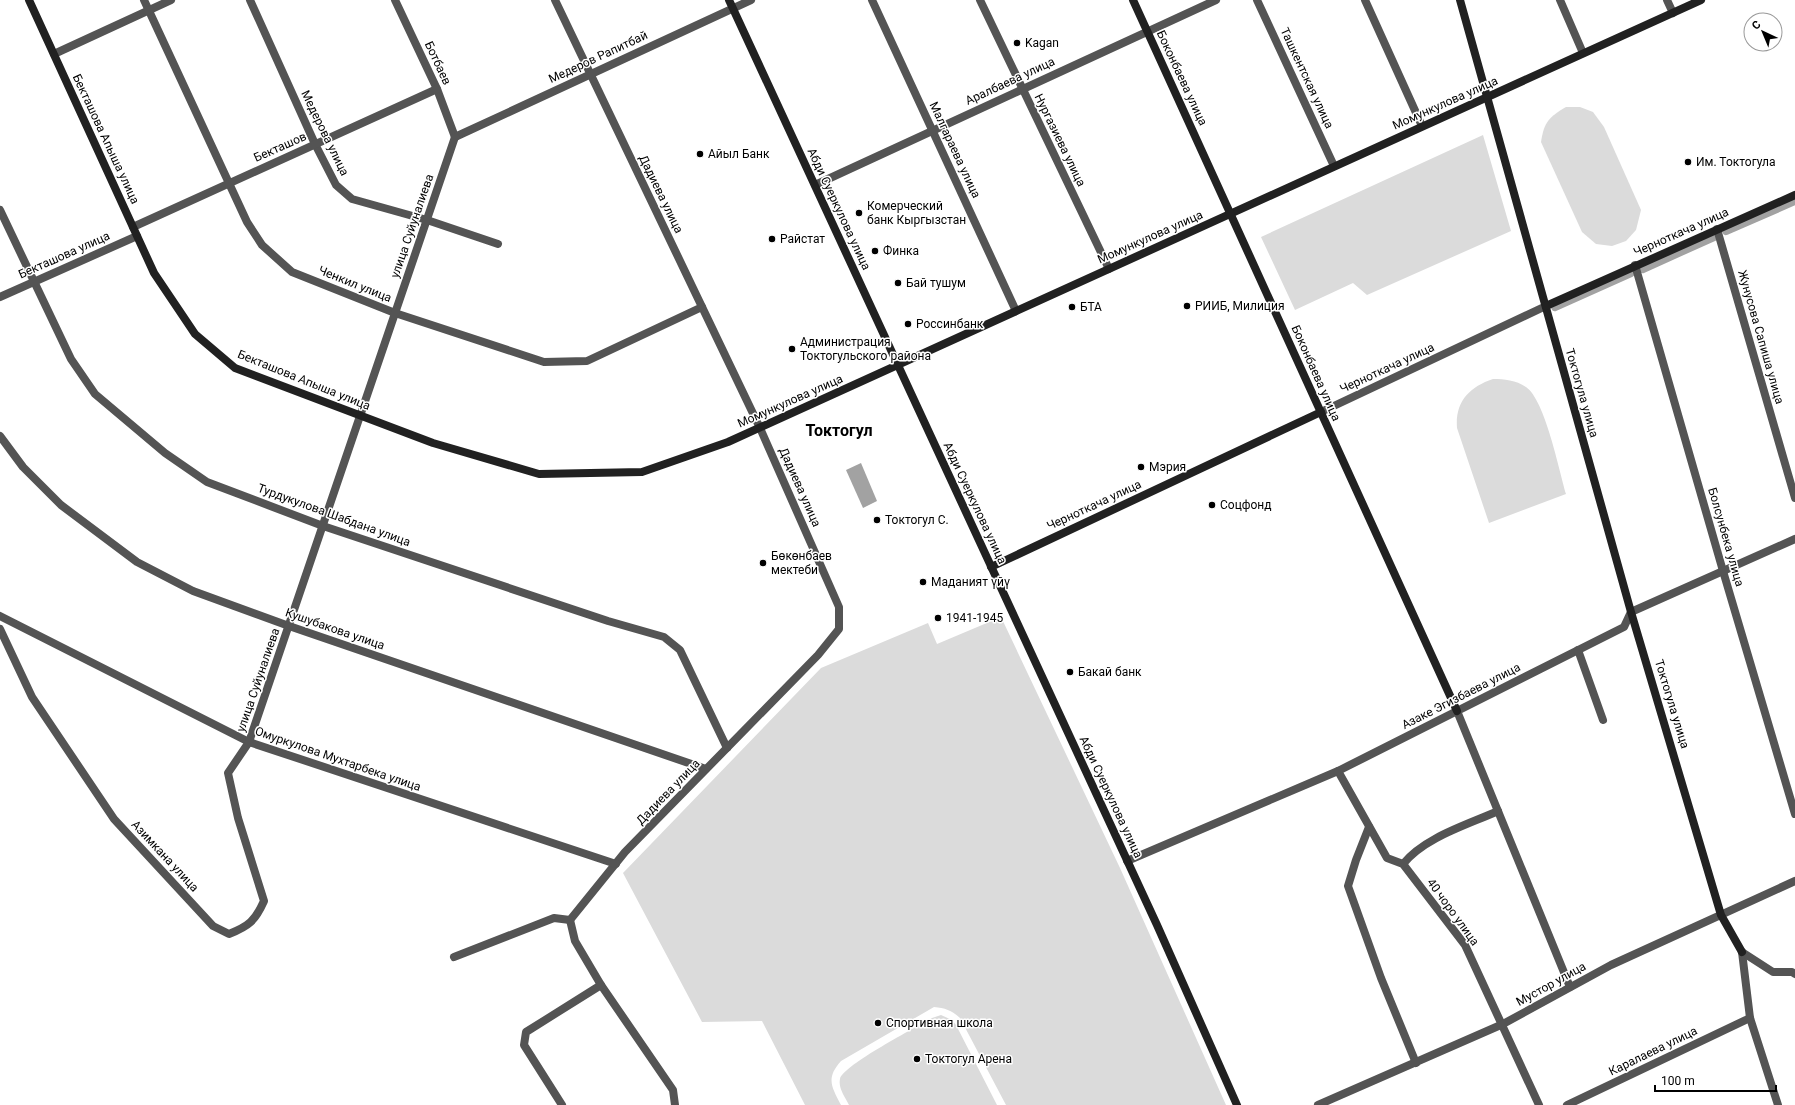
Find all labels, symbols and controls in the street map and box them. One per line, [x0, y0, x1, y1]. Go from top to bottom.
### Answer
north arrow [1743, 12, 1783, 52]
text: С [1749, 18, 1764, 32]
street label: Ташкентская улица [1278, 25, 1336, 131]
street label: Медеров Рапитбай [546, 28, 650, 86]
street label: Боконбаева улица [1154, 28, 1210, 128]
place label: Kagan [1025, 36, 1059, 50]
marker: Kagan [1012, 38, 1022, 48]
street label: Ботбаев [422, 39, 454, 87]
street label: Аралбаева улица [963, 54, 1057, 108]
street label: Бекташова Апыша улица [70, 72, 142, 206]
street label: Момункулова улица [1390, 73, 1500, 133]
street label: Медерова улица [298, 88, 352, 178]
street label: Нургазиева улица [1032, 91, 1088, 189]
street label: Малгараева улица [927, 100, 983, 200]
street label: Бекташов [252, 129, 309, 165]
street label: Абди Суеркулова улица [805, 146, 873, 272]
place label: Айыл Банк [708, 147, 770, 161]
marker: Айыл Банк [695, 149, 705, 159]
street label: Дадиева улица [636, 153, 686, 235]
place label: Им. Токтогула [1696, 155, 1776, 169]
marker: Им. Токтогула [1683, 157, 1693, 167]
street label: улица Суйуналиева [388, 172, 436, 280]
place label: Комерческий банк Кыргызстан [867, 199, 966, 227]
street label: Черноткача улица [1631, 205, 1731, 259]
street label: Момункулова улица [1095, 207, 1205, 267]
marker: Комерческий банк Кыргызстан [854, 208, 864, 218]
street label: Бекташова улица [16, 229, 112, 281]
place label: Райстат [780, 232, 825, 246]
marker: Райстат [767, 234, 777, 244]
place label: Финка [883, 244, 919, 258]
marker: Финка [870, 246, 880, 256]
street label: Ченкил улица [316, 263, 394, 305]
street label: Жунусова Сапиша улица [1735, 268, 1787, 406]
place label: Бай тушум [906, 276, 966, 290]
marker: Бай тушум [893, 278, 903, 288]
place label: РИИБ, Милиция [1195, 299, 1284, 313]
place label: БТА [1080, 300, 1102, 314]
marker: РИИБ, Милиция [1182, 301, 1192, 311]
marker: БТА [1067, 302, 1077, 312]
place label: Россинбанк [916, 317, 984, 331]
marker: Россинбанк [903, 319, 913, 329]
street label: Боконбаева улица [1289, 323, 1343, 423]
place label: Администрация Токтогульского района [800, 335, 931, 363]
street label: Черноткача улица [1337, 340, 1437, 396]
marker: Администрация Токтогульского района [787, 344, 797, 354]
street label: Бекташова Апыша улица [236, 347, 372, 413]
street label: Токтогула улица [1563, 347, 1601, 439]
street label: Момункулова улица [735, 371, 845, 431]
district label: Токтогул [805, 421, 873, 440]
street label: Абди Суеркулова улица [941, 440, 1009, 566]
street label: Дадиева улица [776, 445, 824, 529]
place label: Мэрия [1149, 460, 1186, 474]
marker: Мэрия [1136, 462, 1146, 472]
street label: Черноткача улица [1044, 477, 1144, 533]
street label: Турдукулова Шабдана улица [256, 481, 412, 549]
street label: Болсунбека улица [1705, 486, 1747, 588]
place label: Соцфонд [1220, 498, 1271, 512]
marker: Соцфонд [1207, 500, 1217, 510]
place label: Токтогул С. [885, 513, 949, 527]
marker: Токтогул С. [872, 515, 882, 525]
place label: Бөкөнбаев мектеби [771, 549, 832, 577]
marker: Бөкөнбаев мектеби [758, 558, 768, 568]
place label: Маданият үйү [931, 575, 1010, 589]
marker: Маданият үйү [918, 577, 928, 587]
street label: Кушубакова улица [283, 605, 387, 653]
place label: 1941-1945 [946, 611, 1004, 625]
marker: 1941-1945 [933, 613, 943, 623]
street label: улица Суйуналиева [234, 626, 282, 734]
street label: Токтогула улица [1652, 658, 1692, 750]
street label: Азаке Эгизбаева улица [1399, 660, 1523, 732]
place label: Бакай банк [1078, 665, 1142, 679]
marker: Бакай банк [1065, 667, 1075, 677]
street label: Омуркулова Мухтарбека улица [253, 724, 423, 794]
street label: Абди Суеркулова улица [1077, 734, 1145, 860]
street label: Дадиева улица [633, 756, 703, 828]
street label: Азимкана улица [128, 818, 202, 894]
street label: 40 чоро улица [1424, 876, 1482, 948]
street label: Мустор улица [1514, 959, 1588, 1009]
place label: Спортивная школа [886, 1016, 993, 1030]
marker: Спортивная школа [873, 1018, 883, 1028]
street label: Каралаева улица [1607, 1024, 1699, 1078]
place label: Токтогул Арена [925, 1052, 1012, 1066]
marker: Токтогул Арена [912, 1054, 922, 1064]
scale bar [1655, 1067, 1776, 1093]
text: 100 m [1661, 1074, 1695, 1088]

